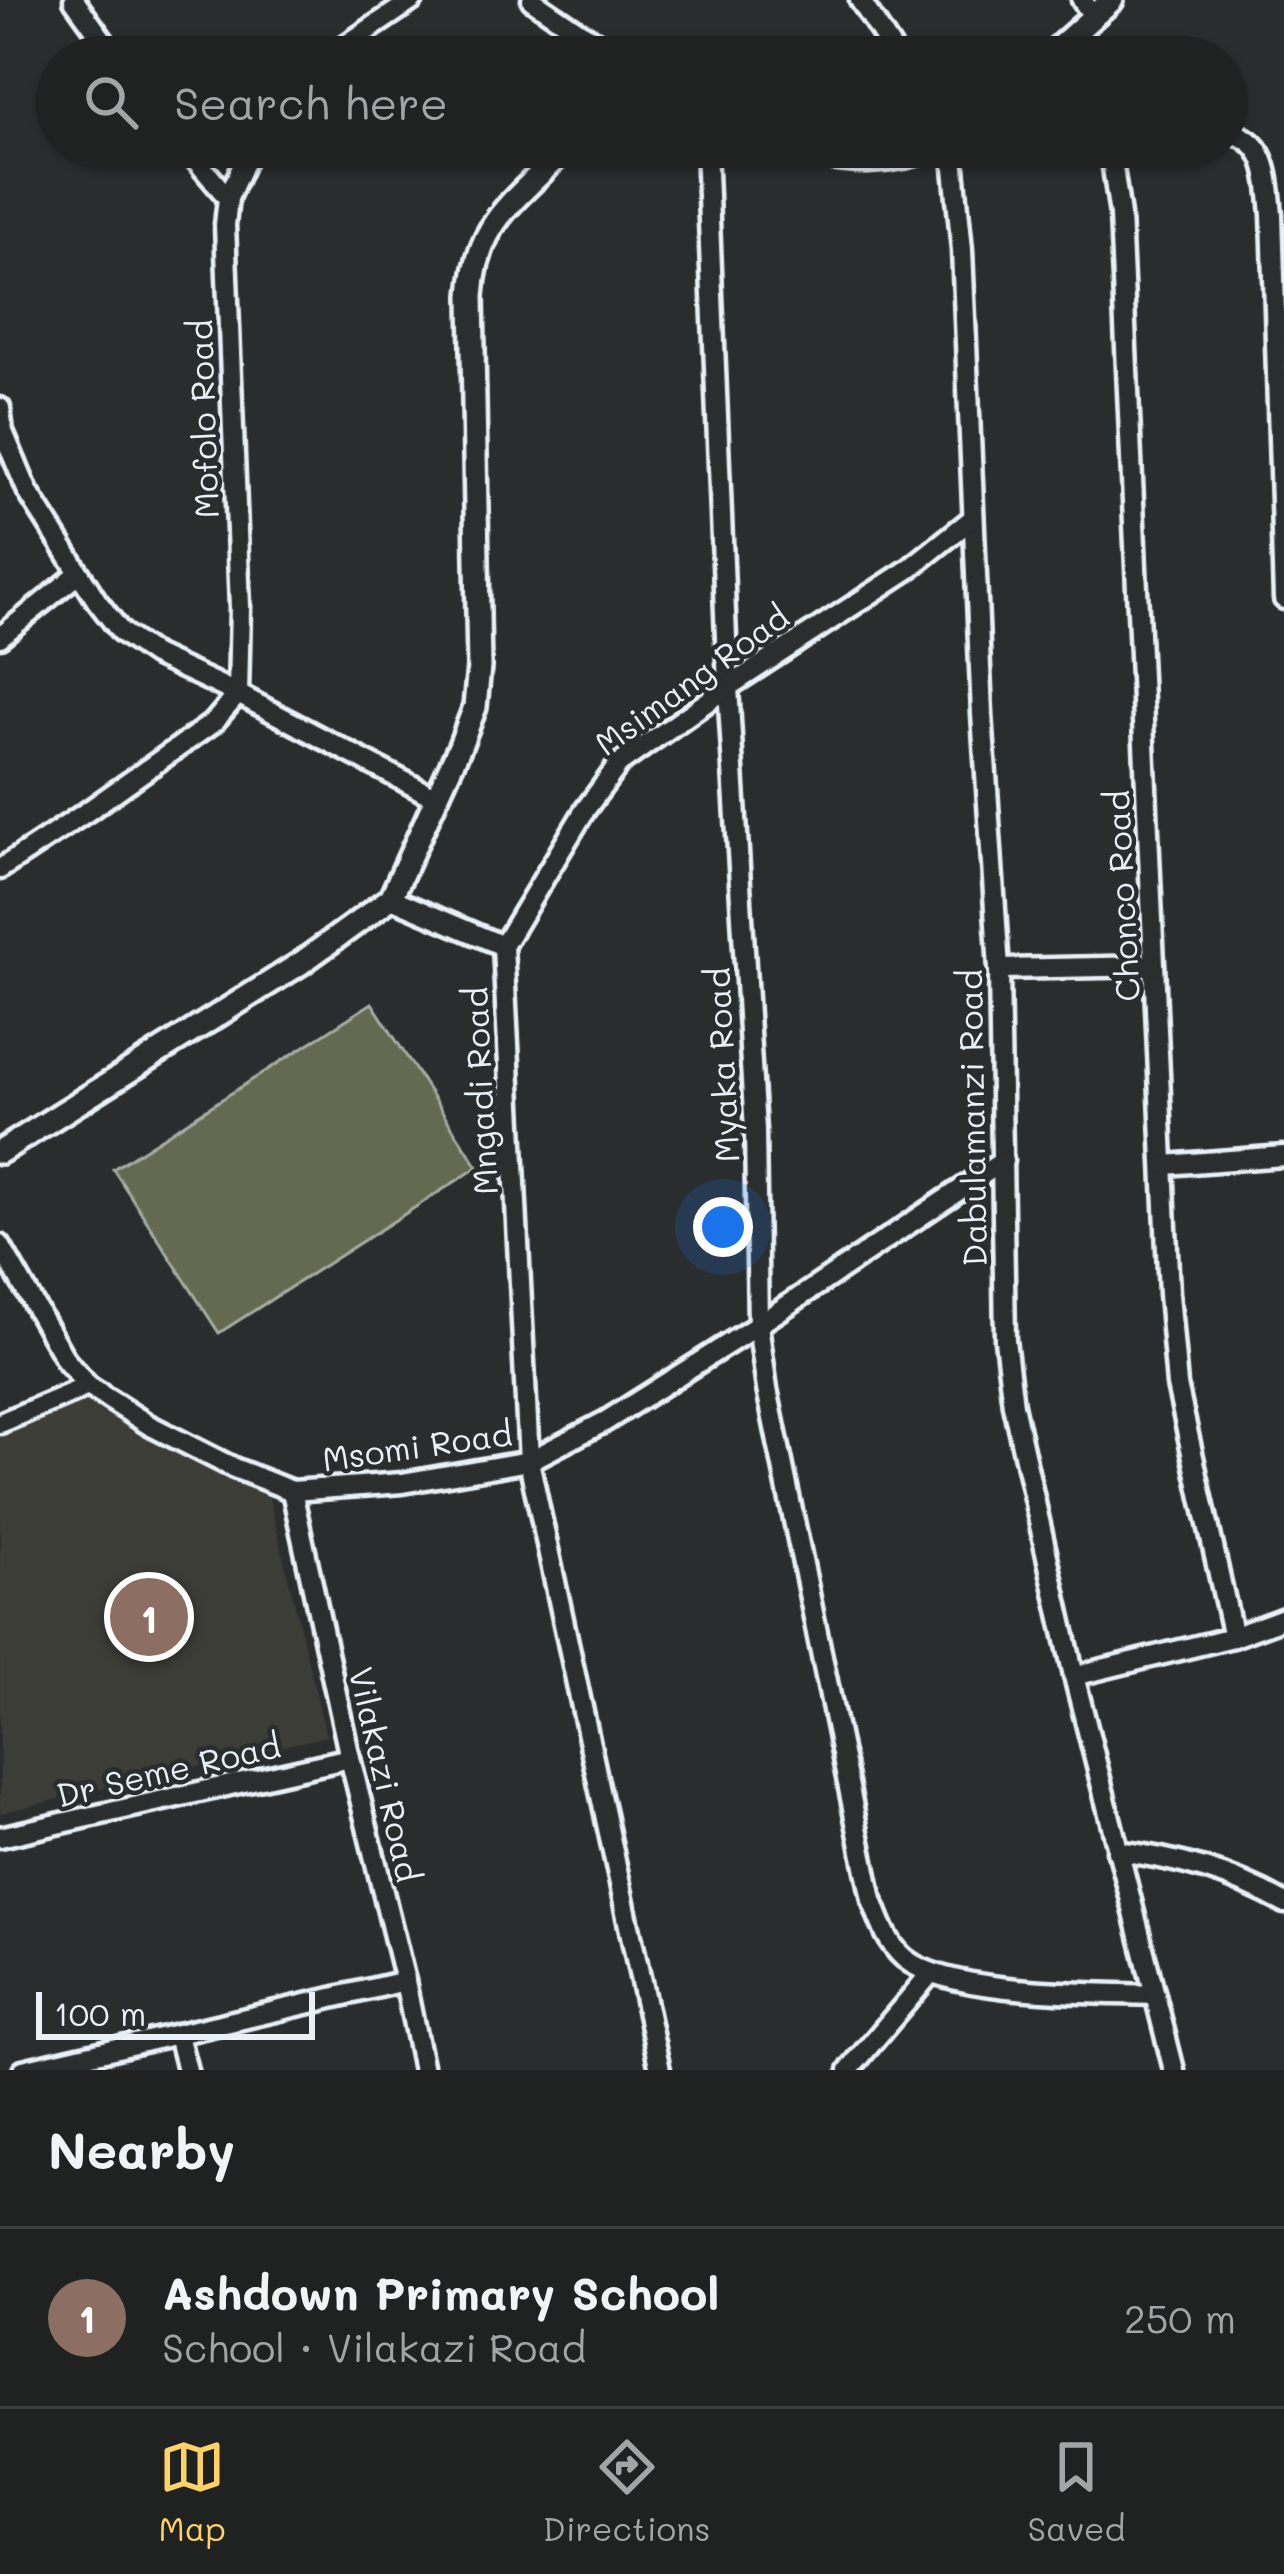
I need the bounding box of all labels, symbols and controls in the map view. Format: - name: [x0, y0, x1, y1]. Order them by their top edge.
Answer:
- search box: [36, 36, 1248, 168]
- icon: search: [78, 69, 144, 135]
- text: Search here: [174, 73, 448, 131]
- street label: Mofolo Road: [177, 319, 227, 519]
- street label: Msimang Road: [586, 594, 796, 764]
- street label: Chonco Road: [1094, 789, 1148, 1003]
- street label: Myaka Road: [694, 966, 749, 1163]
- street label: Dabulamanzi Road: [947, 969, 995, 1267]
- street label: Mngadi Road: [452, 986, 506, 1196]
- your location: [693, 1197, 753, 1257]
- street label: Msomi Road: [319, 1410, 515, 1480]
- pin: 1: [110, 1572, 188, 1662]
- street label: Vilakazi Road: [340, 1662, 432, 1886]
- street label: Dr Seme Road: [52, 1722, 284, 1816]
- scale bar: [36, 1986, 315, 2039]
- text: 100 m: [54, 1991, 146, 2034]
- text: Nearby: [48, 2115, 235, 2182]
- text: Ashdown Primary School: [162, 2263, 719, 2321]
- text: 1: [78, 2292, 96, 2343]
- text: 250 m: [1124, 2292, 1236, 2343]
- text: School · Vilakazi Road: [162, 2321, 586, 2372]
- tab: Map: [159, 2434, 226, 2549]
- tab: Directions: [543, 2434, 710, 2549]
- tab: Saved: [1028, 2434, 1125, 2549]

